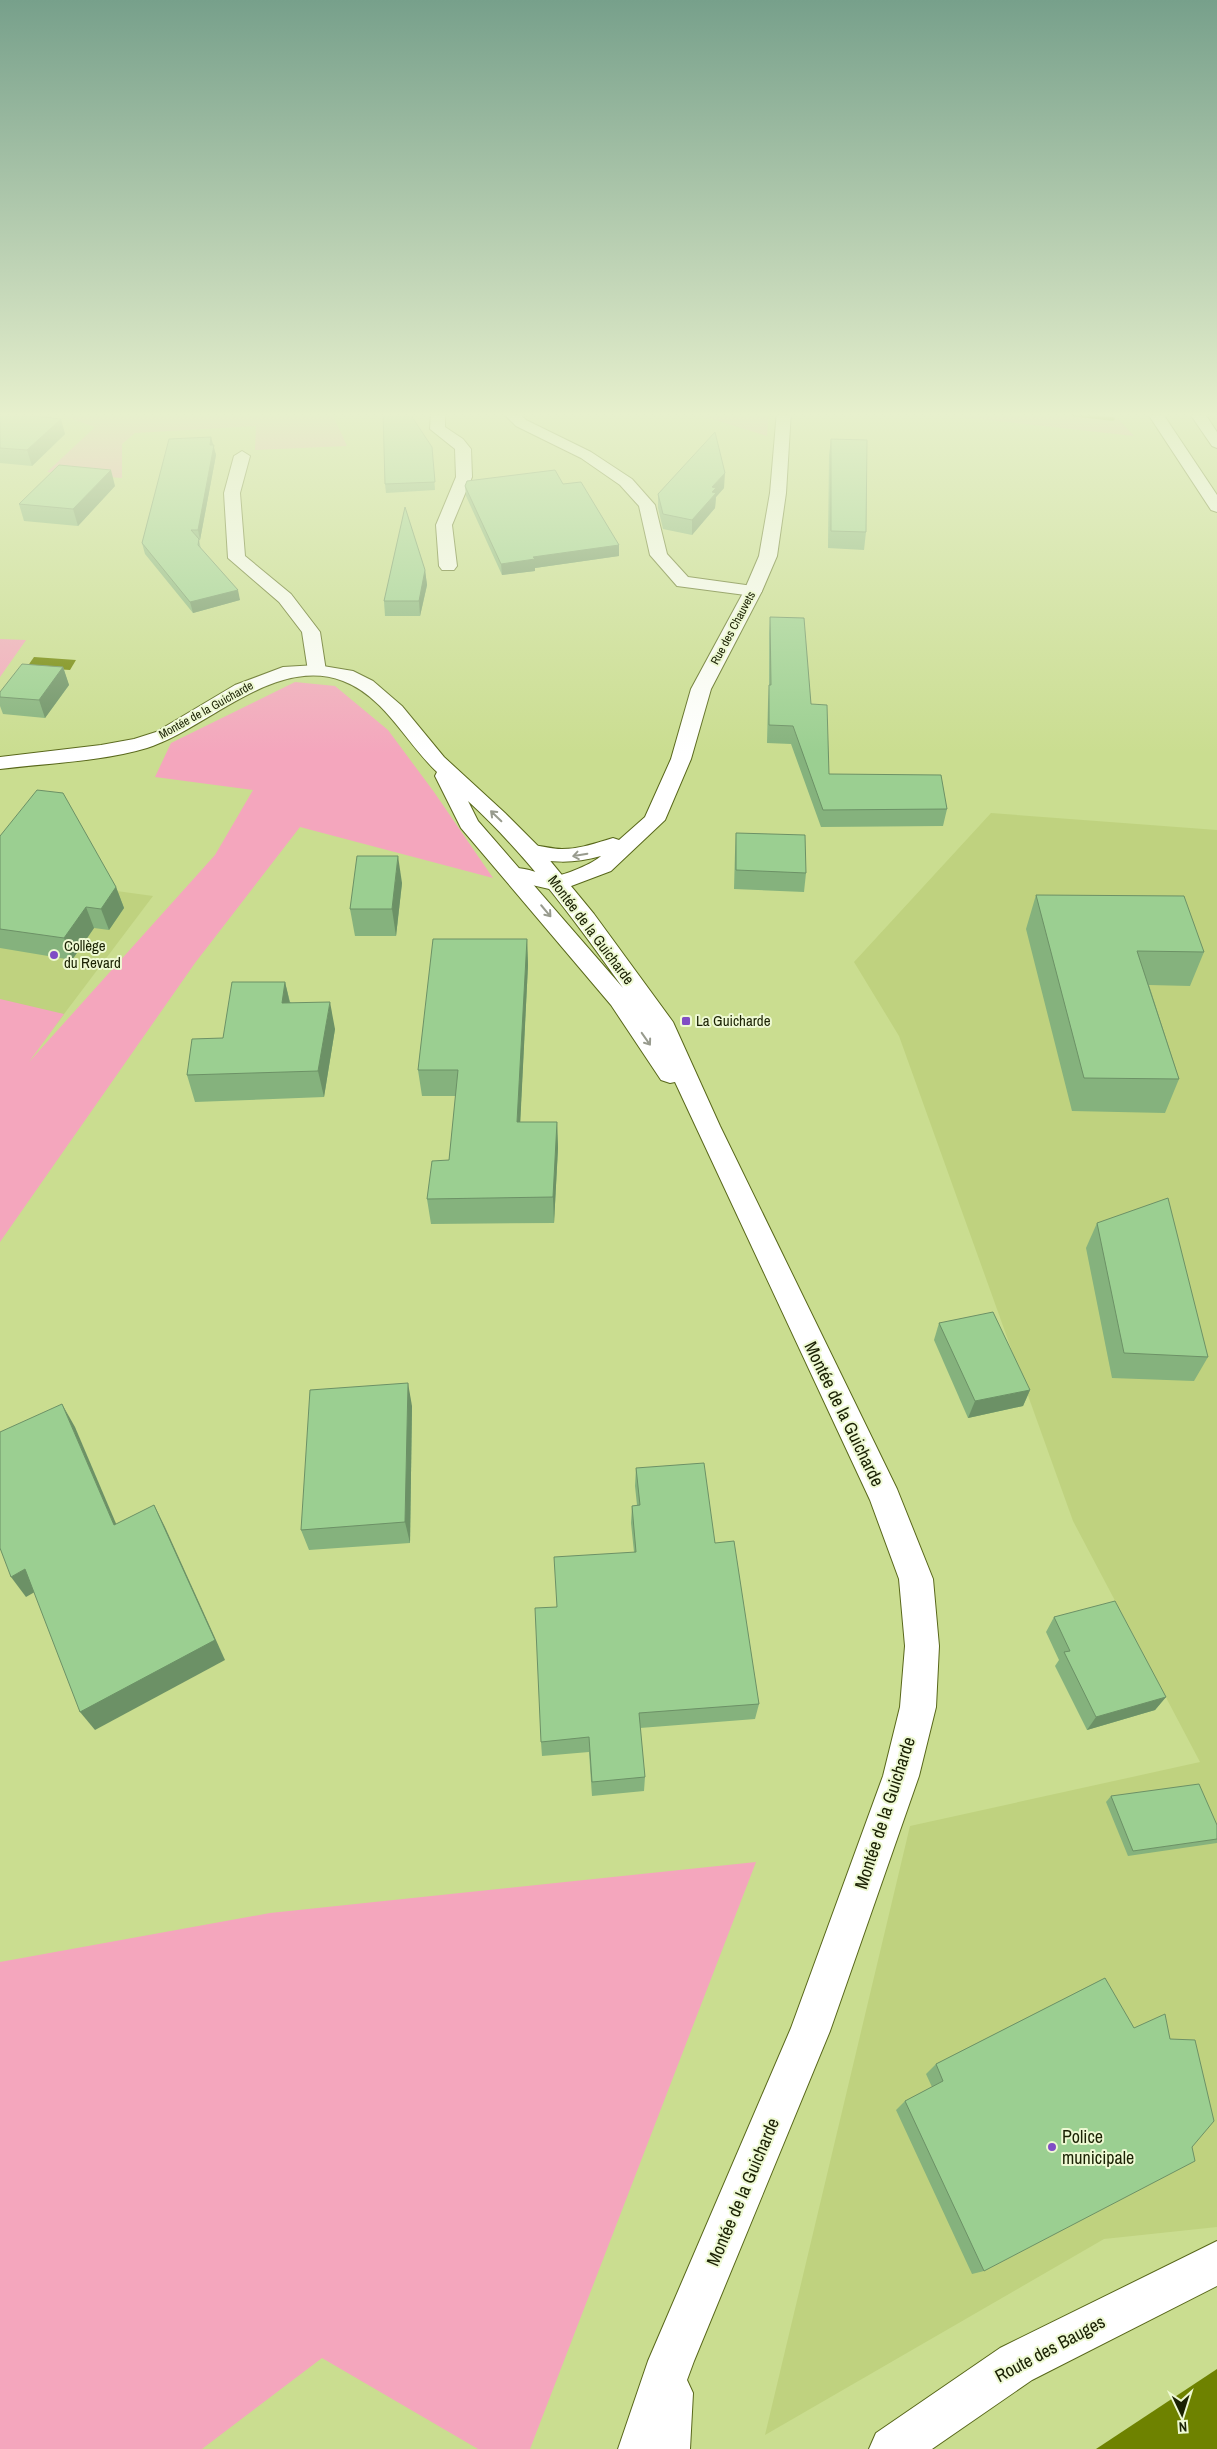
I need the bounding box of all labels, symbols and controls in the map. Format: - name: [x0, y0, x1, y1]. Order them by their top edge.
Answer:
- street label: Rue des Chauvets: [707, 588, 759, 667]
- street label: Montée de la Guicharde: [156, 677, 256, 743]
- one-way arrow: [490, 810, 502, 822]
- one-way arrow: [573, 850, 589, 860]
- street label: Montée de la Guicharde: [543, 871, 640, 989]
- one-way arrow: [540, 905, 551, 918]
- place label: Collège du Revard: [64, 935, 121, 973]
- marker: Collège du Revard: [48, 949, 60, 961]
- place label: La Guicharde: [696, 1010, 771, 1031]
- marker: La Guicharde: [680, 1015, 692, 1027]
- one-way arrow: [641, 1031, 651, 1045]
- street label: Montée de la Guicharde: [799, 1337, 890, 1490]
- street label: Montée de la Guicharde: [848, 1734, 921, 1892]
- street label: Montée de la Guicharde: [700, 2114, 785, 2270]
- place label: Police municipale: [1062, 2124, 1134, 2170]
- marker: Police municipale: [1046, 2141, 1058, 2153]
- street label: Route des Bauges: [990, 2309, 1109, 2388]
- north arrow: [1157, 2389, 1207, 2439]
- text: N: [1178, 2418, 1188, 2436]

